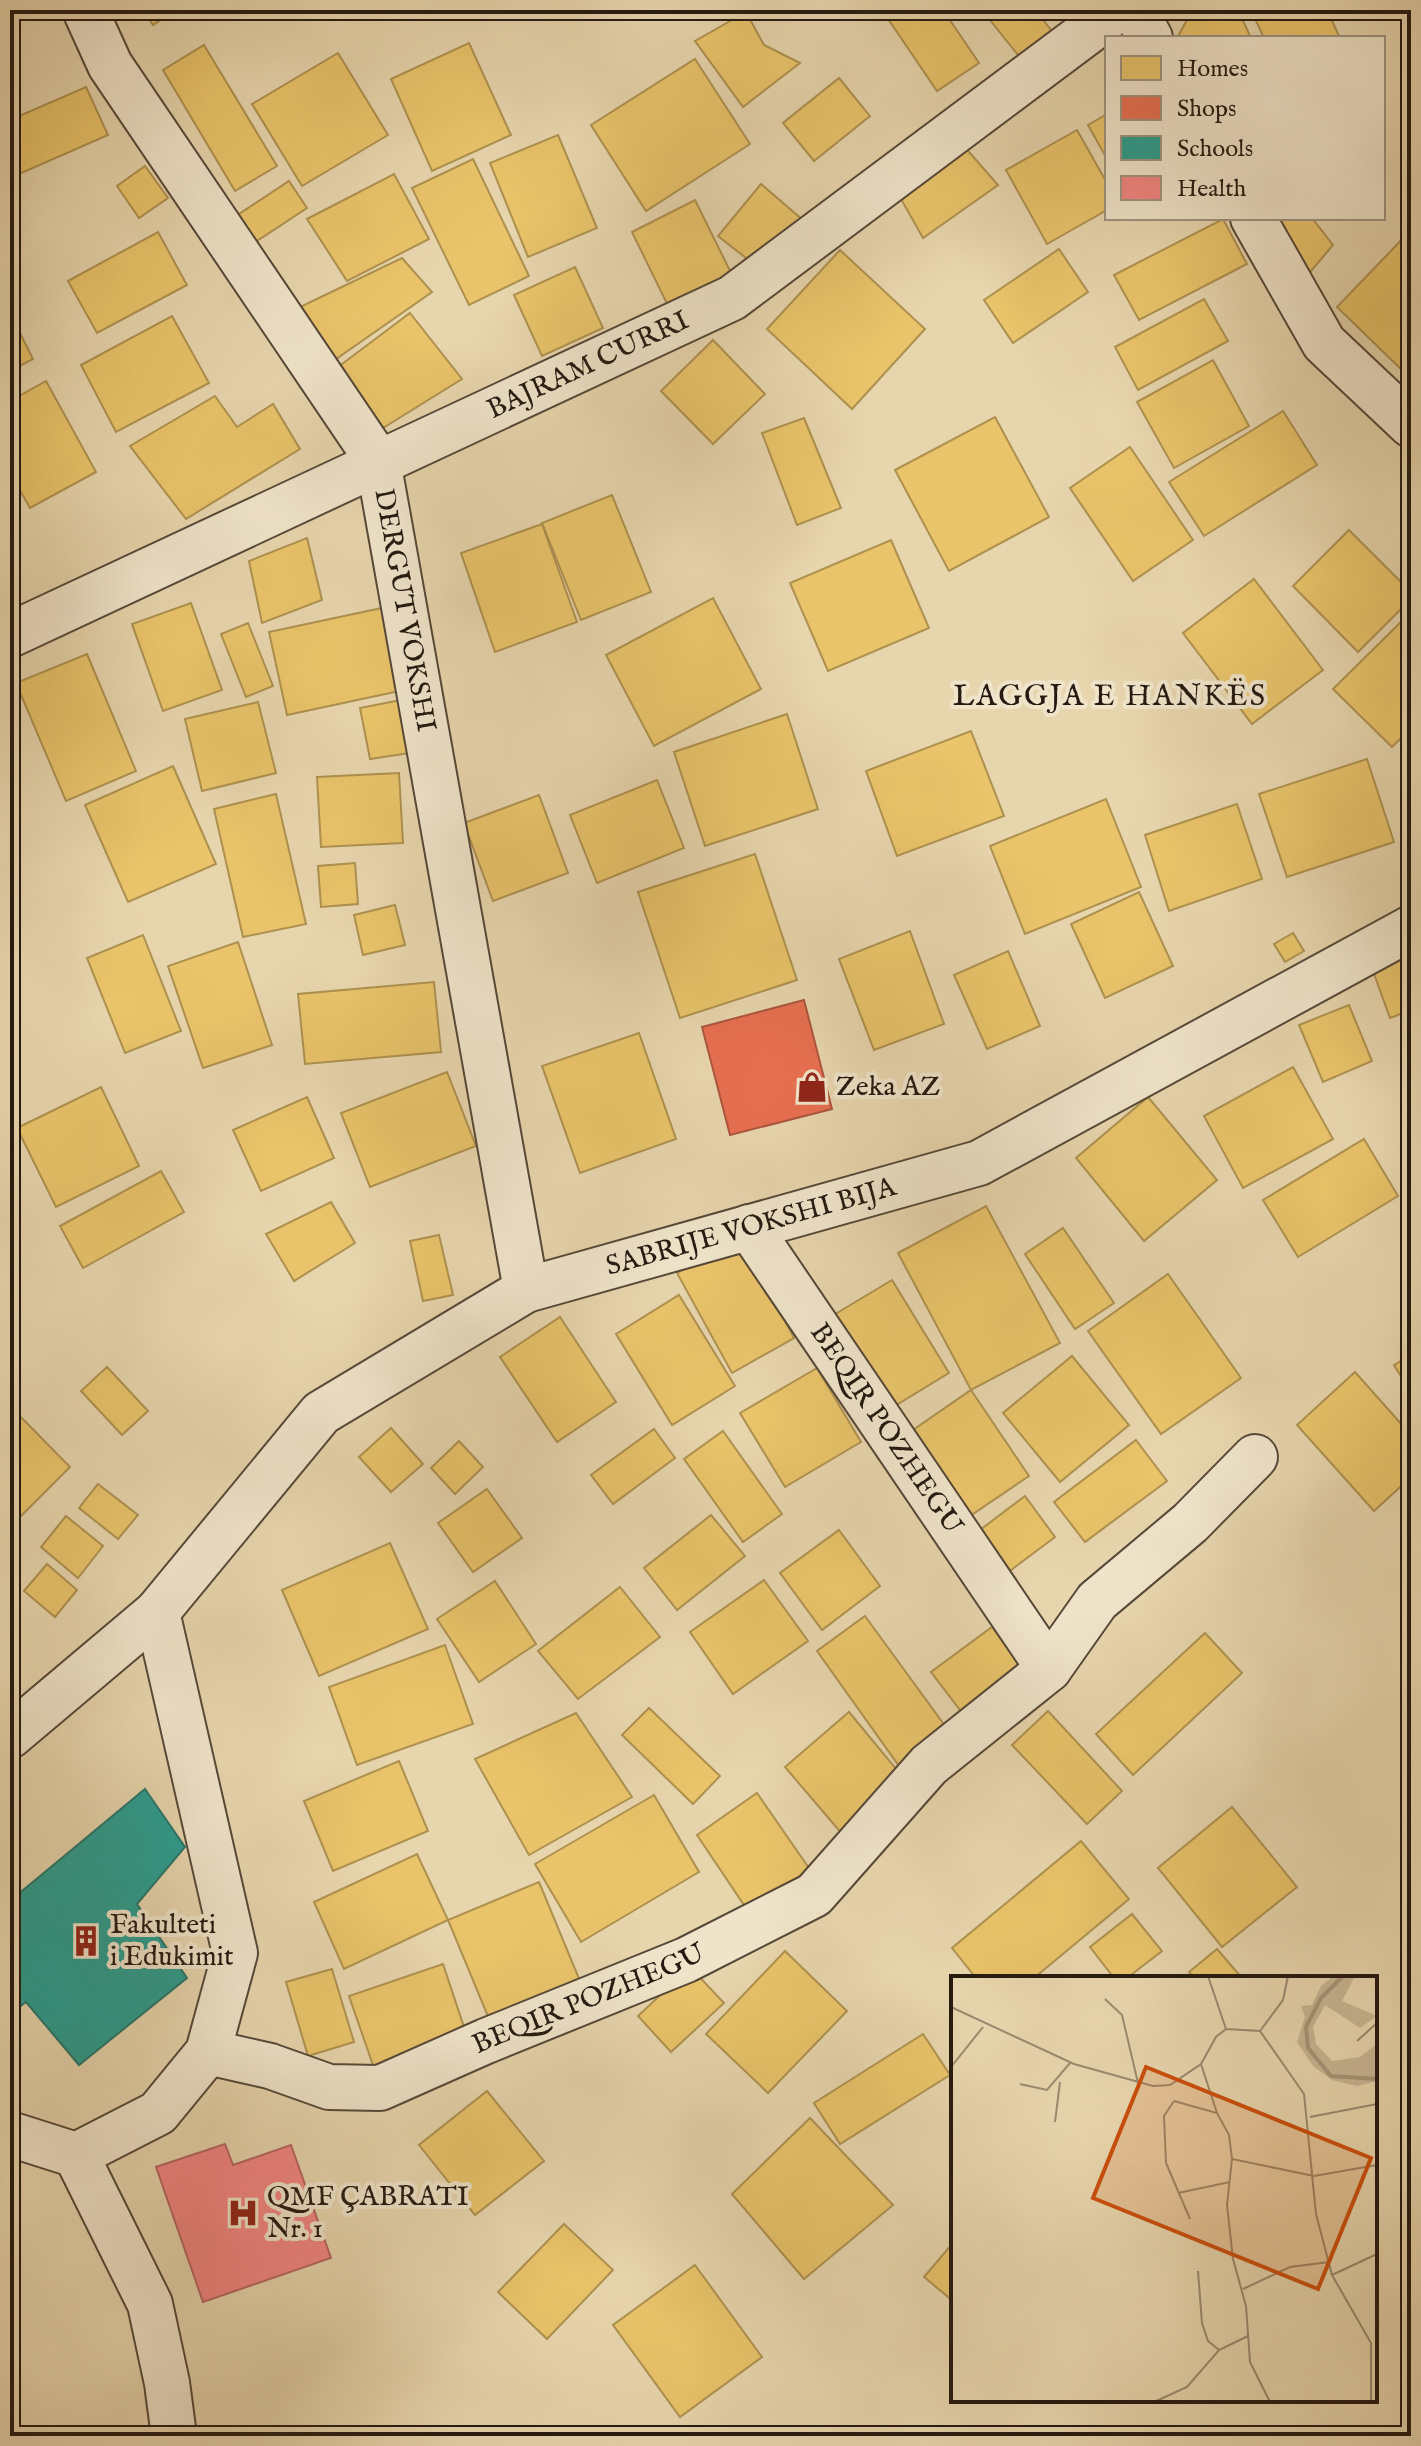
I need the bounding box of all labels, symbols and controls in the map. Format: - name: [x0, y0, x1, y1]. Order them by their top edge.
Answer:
- legend: [1105, 36, 1385, 220]
- text: Homes: [1177, 54, 1248, 85]
- text: Shops: [1177, 94, 1236, 125]
- text: Schools: [1177, 134, 1253, 165]
- text: Health: [1177, 174, 1246, 205]
- street label: BAJRAM CURRI: [481, 303, 695, 427]
- street label: DERGUT VOKSHI: [366, 486, 444, 734]
- district label: LAGGJA E HANKËS: [953, 678, 1267, 716]
- shop icon: Zeka AZ: [795, 1070, 829, 1104]
- place label: Zeka AZ: [836, 1070, 940, 1105]
- street label: SABRIJE VOKSHI BIJA: [602, 1169, 901, 1284]
- street label: BEQIR POZHEGU: [802, 1316, 970, 1542]
- place label: Fakulteti i Edukimit: [110, 1908, 234, 1975]
- building icon: Fakulteti i Edukimit: [69, 1924, 103, 1958]
- street label: BEQIR POZHEGU: [467, 1936, 711, 2062]
- inset map: [951, 1976, 1377, 2402]
- place label: QMF ÇABRATI Nr. 1: [267, 2180, 469, 2247]
- hospital icon: QMF ÇABRATI Nr. 1: [226, 2196, 260, 2230]

